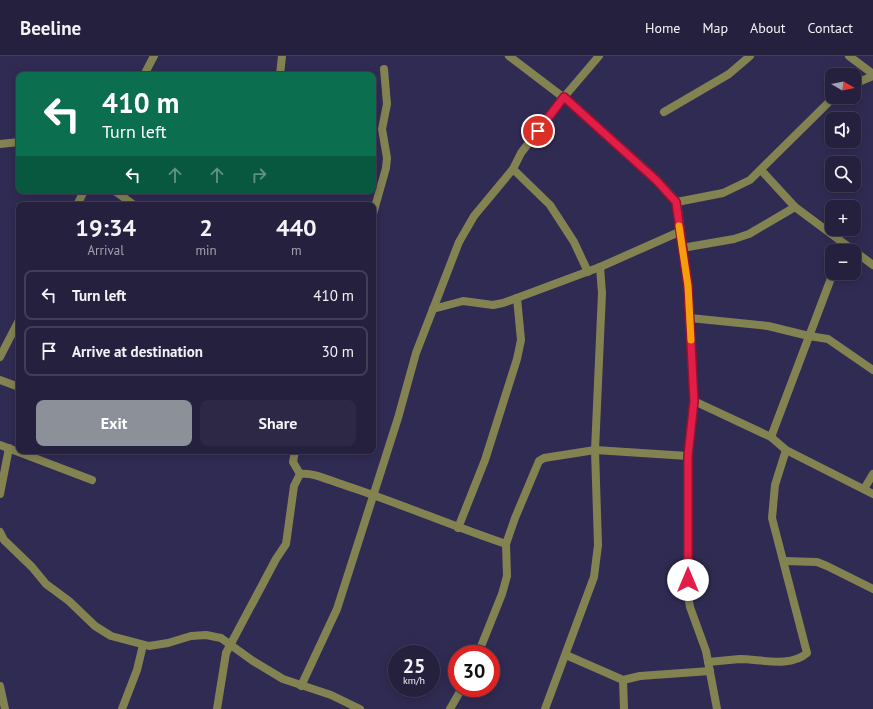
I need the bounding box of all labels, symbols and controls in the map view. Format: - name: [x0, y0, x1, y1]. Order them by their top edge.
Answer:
- text: Beeline: [20, 16, 81, 40]
- text: Home: [645, 19, 680, 37]
- text: Map: [702, 19, 728, 37]
- text: About: [750, 19, 786, 37]
- text: Contact: [808, 19, 853, 37]
- north arrow: [825, 68, 861, 104]
- map controls: [825, 68, 861, 280]
- text: 410 m: [102, 84, 179, 121]
- icon: left: [36, 88, 88, 140]
- button: sound: [825, 112, 861, 148]
- pin: [521, 114, 555, 148]
- text: Turn left: [102, 120, 167, 143]
- icon: arrive: [527, 120, 549, 142]
- button: search: [825, 156, 861, 192]
- icon: left: [122, 164, 144, 186]
- icon: ahead: [164, 164, 186, 186]
- icon: ahead: [206, 164, 228, 186]
- icon: right: [248, 164, 270, 186]
- button: +: [825, 200, 861, 236]
- text: 19:34: [75, 212, 136, 243]
- text: 2: [199, 212, 213, 243]
- text: 440: [276, 212, 317, 243]
- text: Arrival: [88, 242, 124, 259]
- text: min: [195, 242, 217, 259]
- text: m: [291, 242, 302, 259]
- button: −: [825, 244, 861, 280]
- icon: left: [38, 284, 60, 306]
- text: Turn left: [72, 286, 126, 305]
- text: 410 m: [313, 286, 354, 305]
- icon: arrive: [38, 340, 60, 362]
- text: Arrive at destination: [72, 342, 203, 361]
- text: 30 m: [321, 342, 354, 361]
- button: Exit: [36, 400, 192, 446]
- button: Share: [200, 400, 356, 446]
- position arrow: [667, 559, 709, 601]
- speed limit sign: 30: [448, 645, 500, 697]
- text: 25: [403, 653, 425, 679]
- text: km/h: [403, 674, 425, 687]

